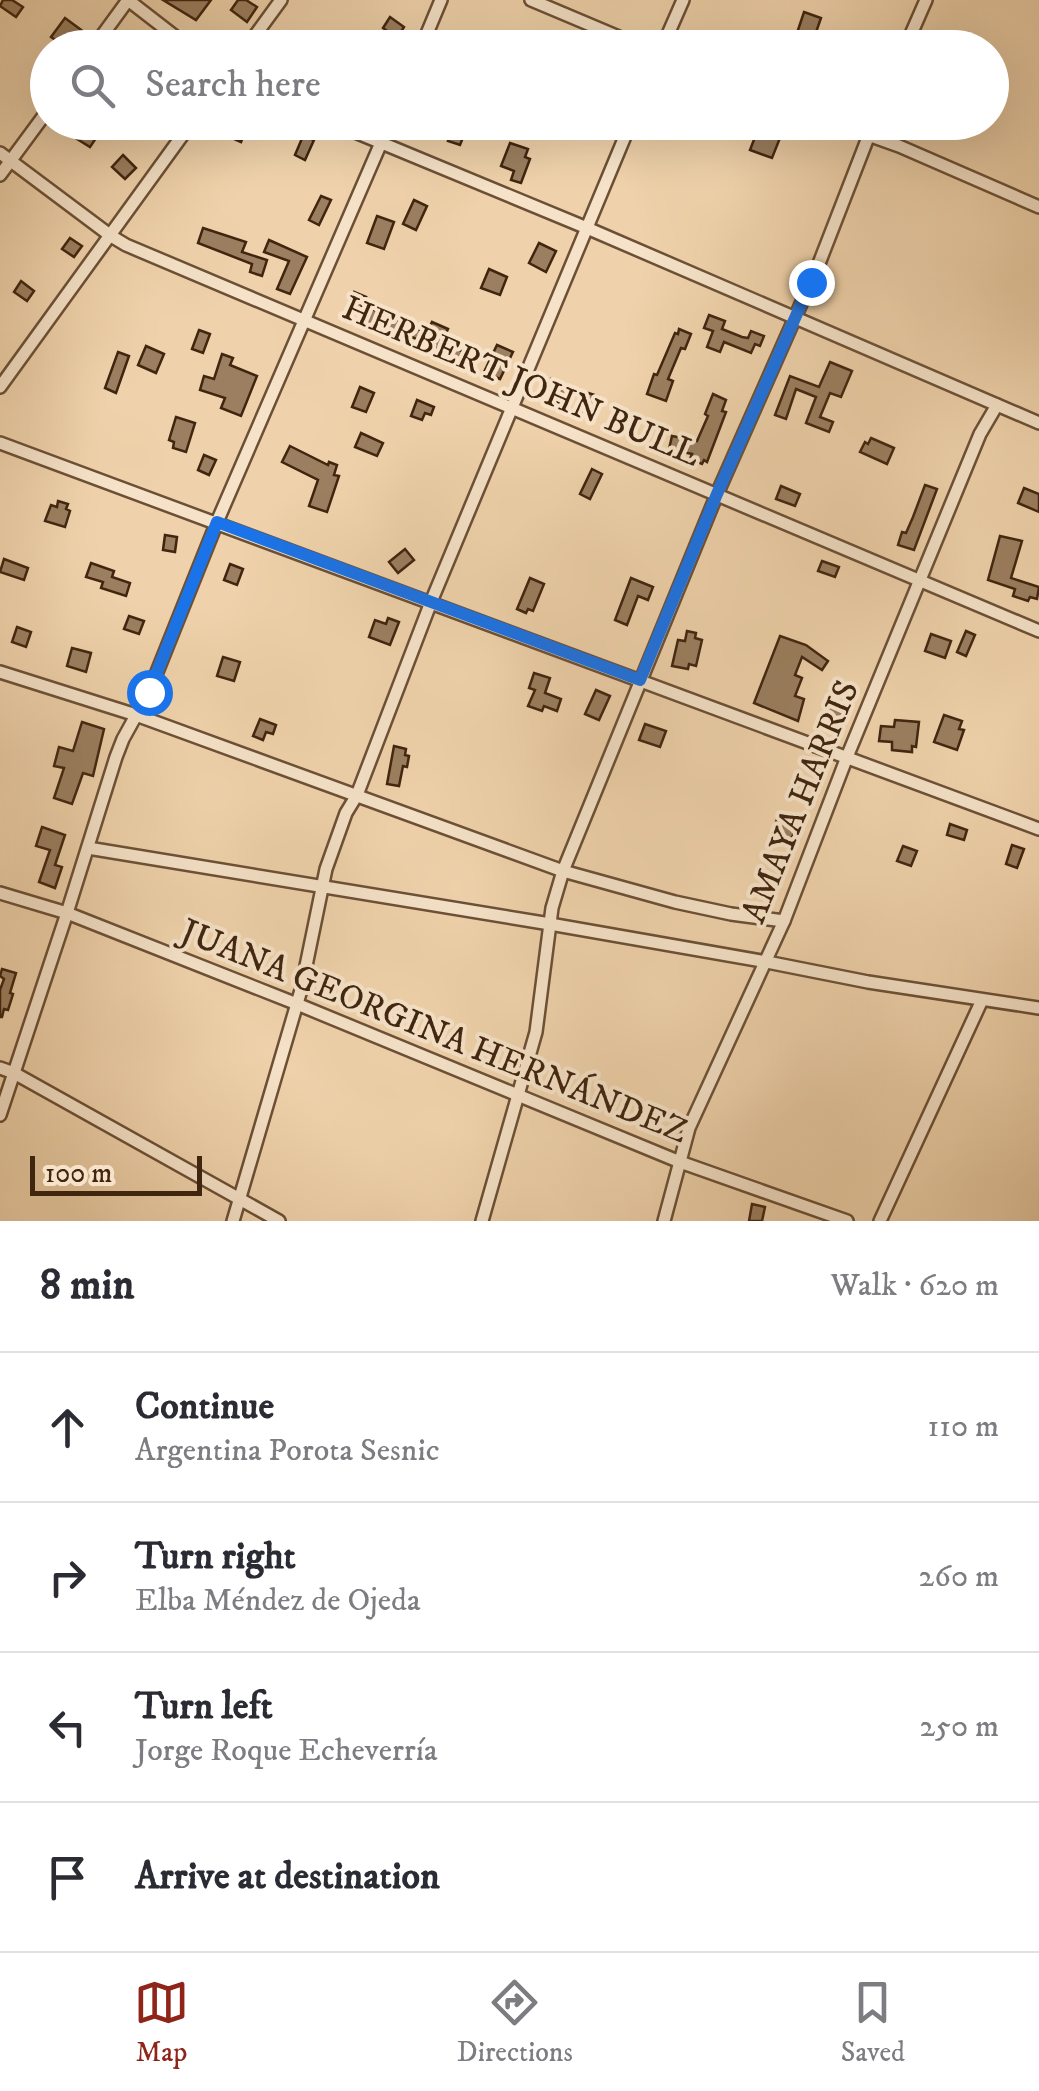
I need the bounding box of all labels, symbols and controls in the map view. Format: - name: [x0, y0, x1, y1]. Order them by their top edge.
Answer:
- search box: [30, 30, 1009, 140]
- icon: search: [65, 58, 120, 113]
- text: Search here: [145, 61, 321, 109]
- route end: [789, 260, 835, 306]
- street label: HERBERT JOHN BULL: [335, 287, 707, 477]
- route start: [127, 670, 173, 716]
- street label: AMAYA HARRIS: [732, 674, 870, 930]
- street label: JUANA GEORGINA HERNÁNDEZ: [171, 908, 694, 1154]
- scale bar: [30, 1151, 202, 1196]
- text: 100 m: [45, 1156, 112, 1191]
- text: 8 min: [40, 1260, 134, 1312]
- text: Walk · 620 m: [831, 1266, 999, 1306]
- text: Continue: [135, 1383, 274, 1431]
- icon: ahead: [40, 1400, 95, 1455]
- text: 110 m: [927, 1407, 999, 1447]
- text: Argentina Porota Sesnic: [135, 1431, 439, 1471]
- text: Turn right: [135, 1533, 296, 1581]
- icon: right: [40, 1550, 95, 1605]
- text: 260 m: [919, 1557, 999, 1597]
- text: Elba Méndez de Ojeda: [135, 1581, 421, 1621]
- text: Turn left: [135, 1683, 273, 1731]
- icon: left: [40, 1700, 95, 1755]
- text: 250 m: [919, 1707, 999, 1747]
- text: Jorge Roque Echeverría: [135, 1731, 438, 1771]
- icon: arrive: [40, 1850, 95, 1905]
- text: Arrive at destination: [135, 1853, 440, 1901]
- tab: Map: [134, 1975, 189, 2070]
- tab: Directions: [457, 1975, 573, 2070]
- tab: Saved: [841, 1975, 905, 2070]

